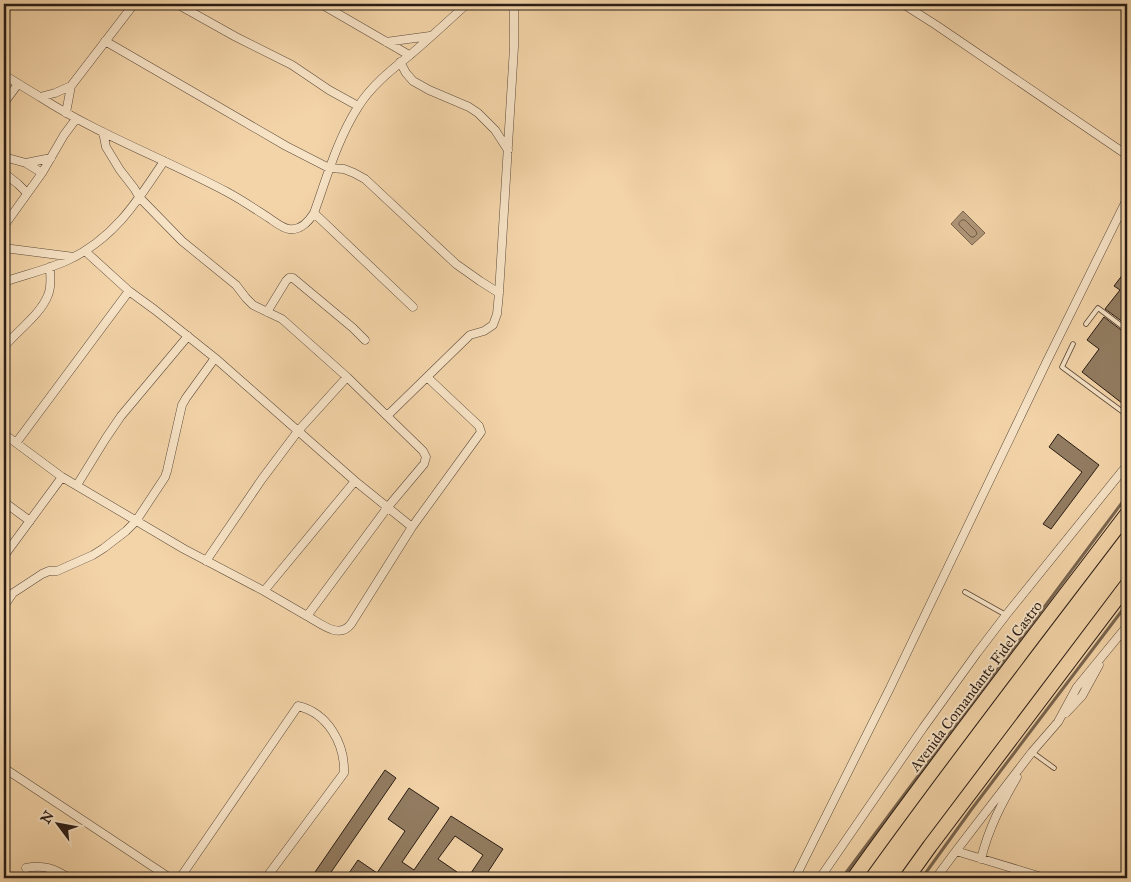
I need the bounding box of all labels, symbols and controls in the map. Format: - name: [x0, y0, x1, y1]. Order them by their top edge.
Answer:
- street label: Avenida Comandante Fidel Castro: [905, 597, 1046, 776]
- north arrow: [32, 800, 82, 850]
- text: N: [37, 808, 58, 827]

